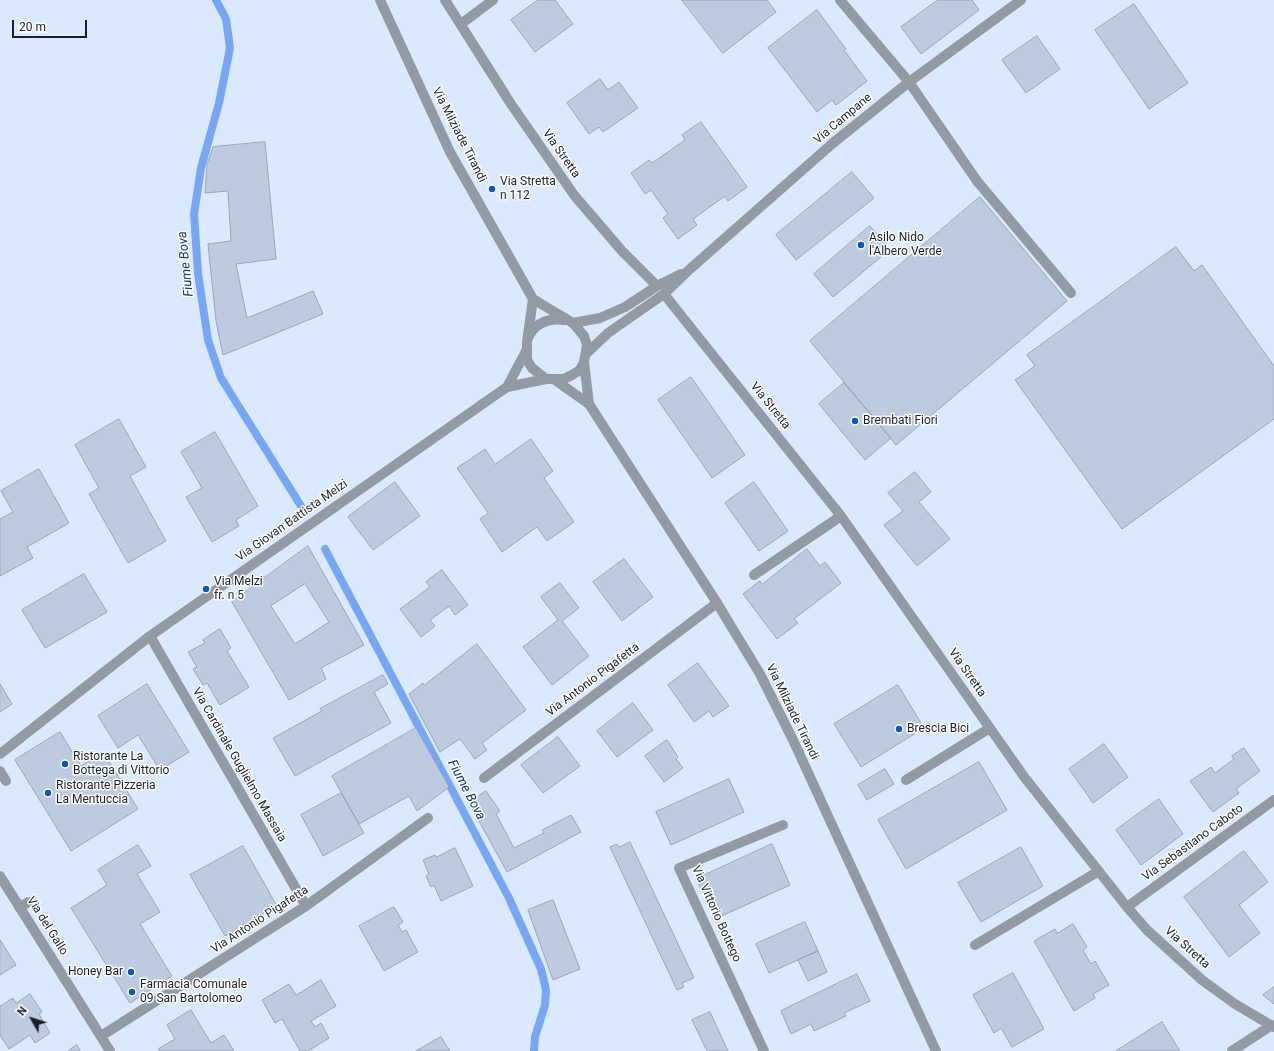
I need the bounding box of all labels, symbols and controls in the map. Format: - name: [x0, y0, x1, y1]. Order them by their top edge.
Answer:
- scale bar: [14, 12, 89, 38]
- text: 20 m: [19, 20, 46, 34]
- street label: Via Milziade Tirandi: [429, 85, 489, 185]
- street label: Via Campane: [811, 91, 875, 147]
- street label: Via Stretta: [539, 127, 583, 181]
- place label: Via Stretta n 112: [500, 175, 556, 203]
- marker: Via Stretta n 112: [487, 184, 497, 194]
- water label: Fiume Bova: [175, 230, 197, 298]
- place label: Asilo Nido l'Albero Verde: [869, 231, 942, 259]
- marker: Asilo Nido l'Albero Verde: [856, 240, 866, 250]
- street label: Via Stretta: [747, 380, 793, 432]
- place label: Brembati Fiori: [863, 414, 938, 428]
- marker: Brembati Fiori: [850, 416, 860, 426]
- street label: Via Giovan Battista Melzi: [233, 477, 351, 565]
- place label: Via Melzi fr. n 5: [214, 575, 263, 603]
- marker: Via Melzi fr. n 5: [201, 584, 211, 594]
- street label: Via Antonio Pigafetta: [544, 640, 642, 720]
- street label: Via Stretta: [945, 646, 989, 700]
- street label: Via Milziade Tirandi: [763, 662, 821, 762]
- street label: Via Cardinale Guglielmo Massaia: [189, 685, 289, 845]
- place label: Brescia Bici: [907, 722, 969, 736]
- marker: Brescia Bici: [894, 724, 904, 734]
- place label: Ristorante La Bottega di Vittorio: [73, 750, 169, 778]
- water label: Fiume Bova: [444, 757, 488, 823]
- marker: Ristorante La Bottega di Vittorio: [60, 759, 70, 769]
- place label: Ristorante Pizzeria La Mentuccia: [56, 779, 156, 807]
- marker: Ristorante Pizzeria La Mentuccia: [43, 788, 53, 798]
- street label: Via Sebastiano Caboto: [1140, 801, 1246, 885]
- street label: Via Vittorio Bottego: [688, 864, 744, 964]
- street label: Via Antonio Pigafetta: [209, 883, 311, 957]
- street label: Via del Gallo: [23, 894, 71, 958]
- street label: Via Stretta: [1161, 924, 1213, 972]
- place label: Honey Bar: [68, 965, 123, 979]
- marker: Honey Bar: [126, 967, 136, 977]
- place label: Farmacia Comunale 09 San Bartolomeo: [140, 978, 247, 1006]
- marker: Farmacia Comunale 09 San Bartolomeo: [127, 987, 137, 997]
- north arrow: [12, 999, 52, 1039]
- text: N: [15, 1004, 30, 1018]

